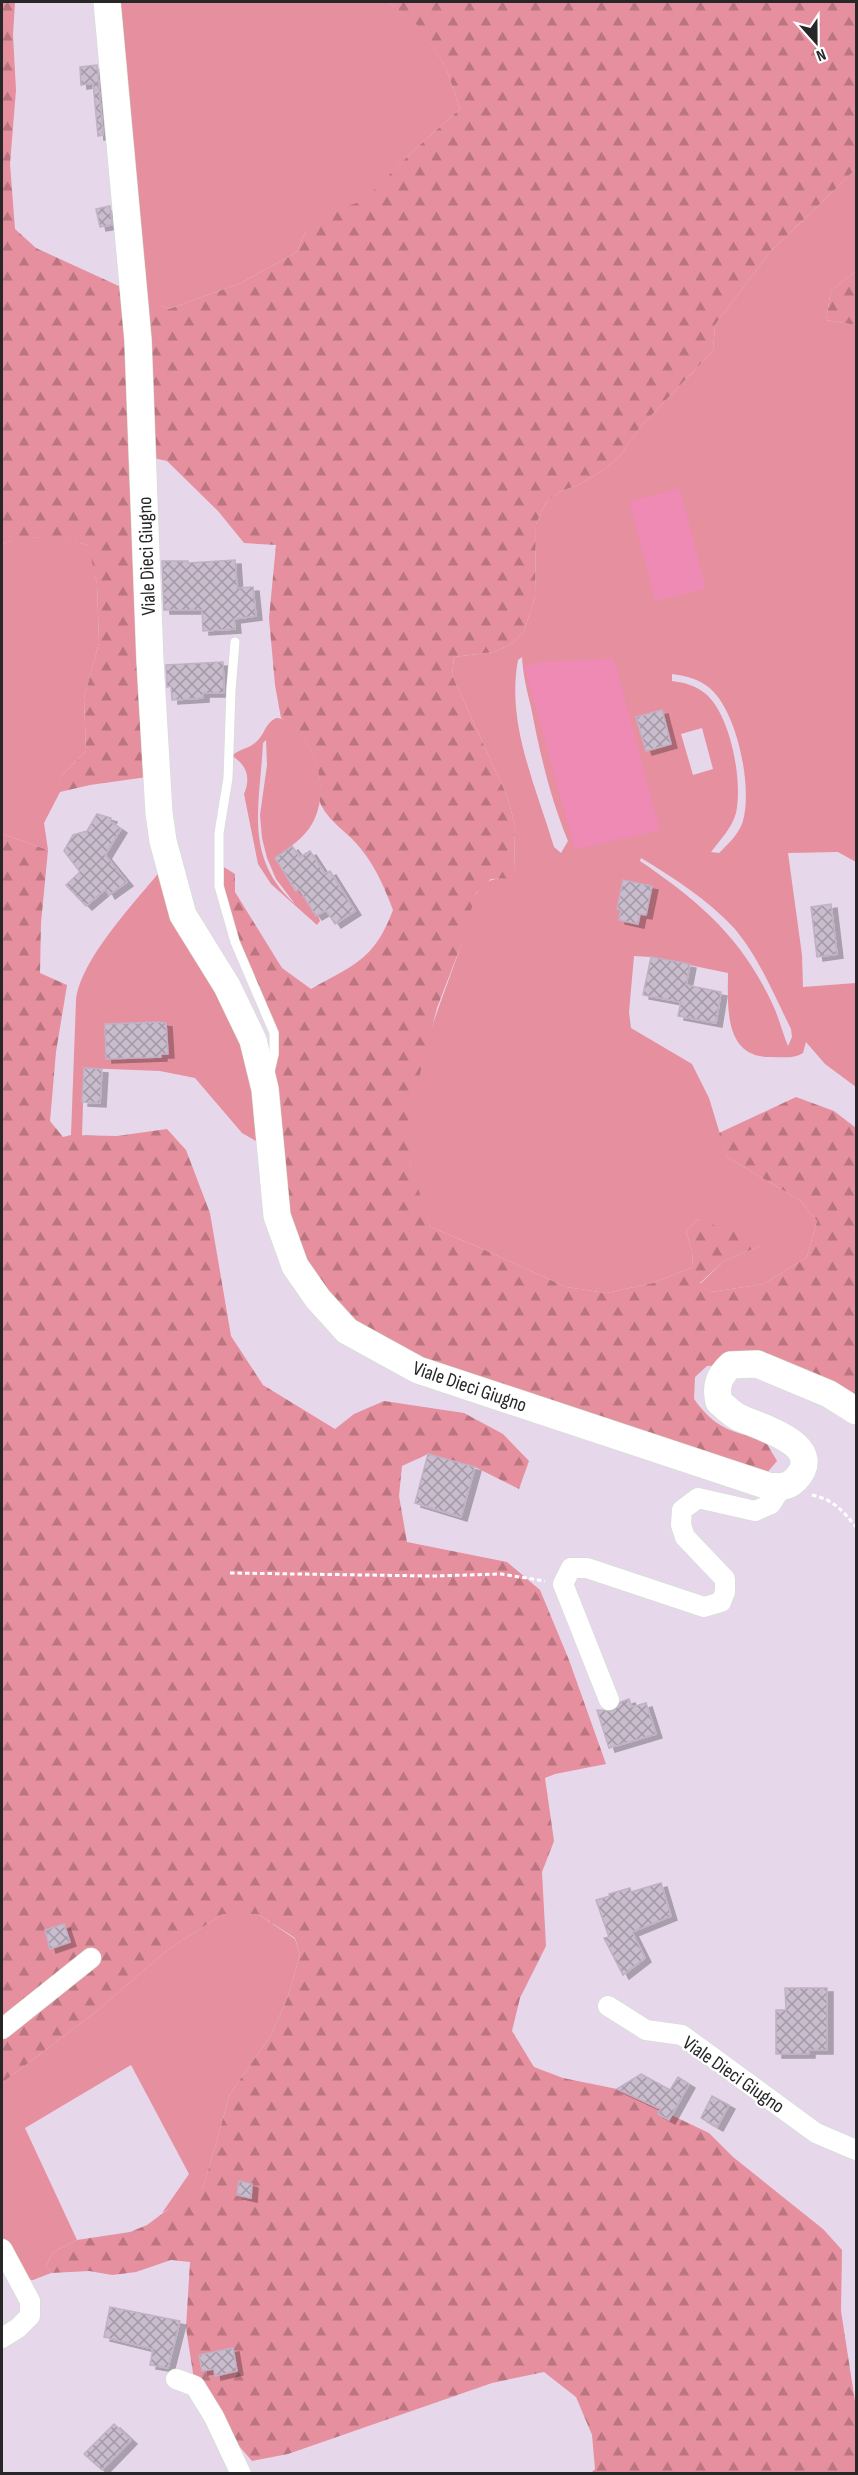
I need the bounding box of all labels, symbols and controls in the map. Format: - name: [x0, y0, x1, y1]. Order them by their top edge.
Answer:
- north arrow: [786, 12, 846, 72]
- text: N: [813, 44, 828, 65]
- street label: Viale Dieci Giugno: [133, 496, 161, 616]
- street label: Viale Dieci Giugno: [410, 1356, 530, 1418]
- street label: Viale Dieci Giugno: [678, 2031, 789, 2119]

